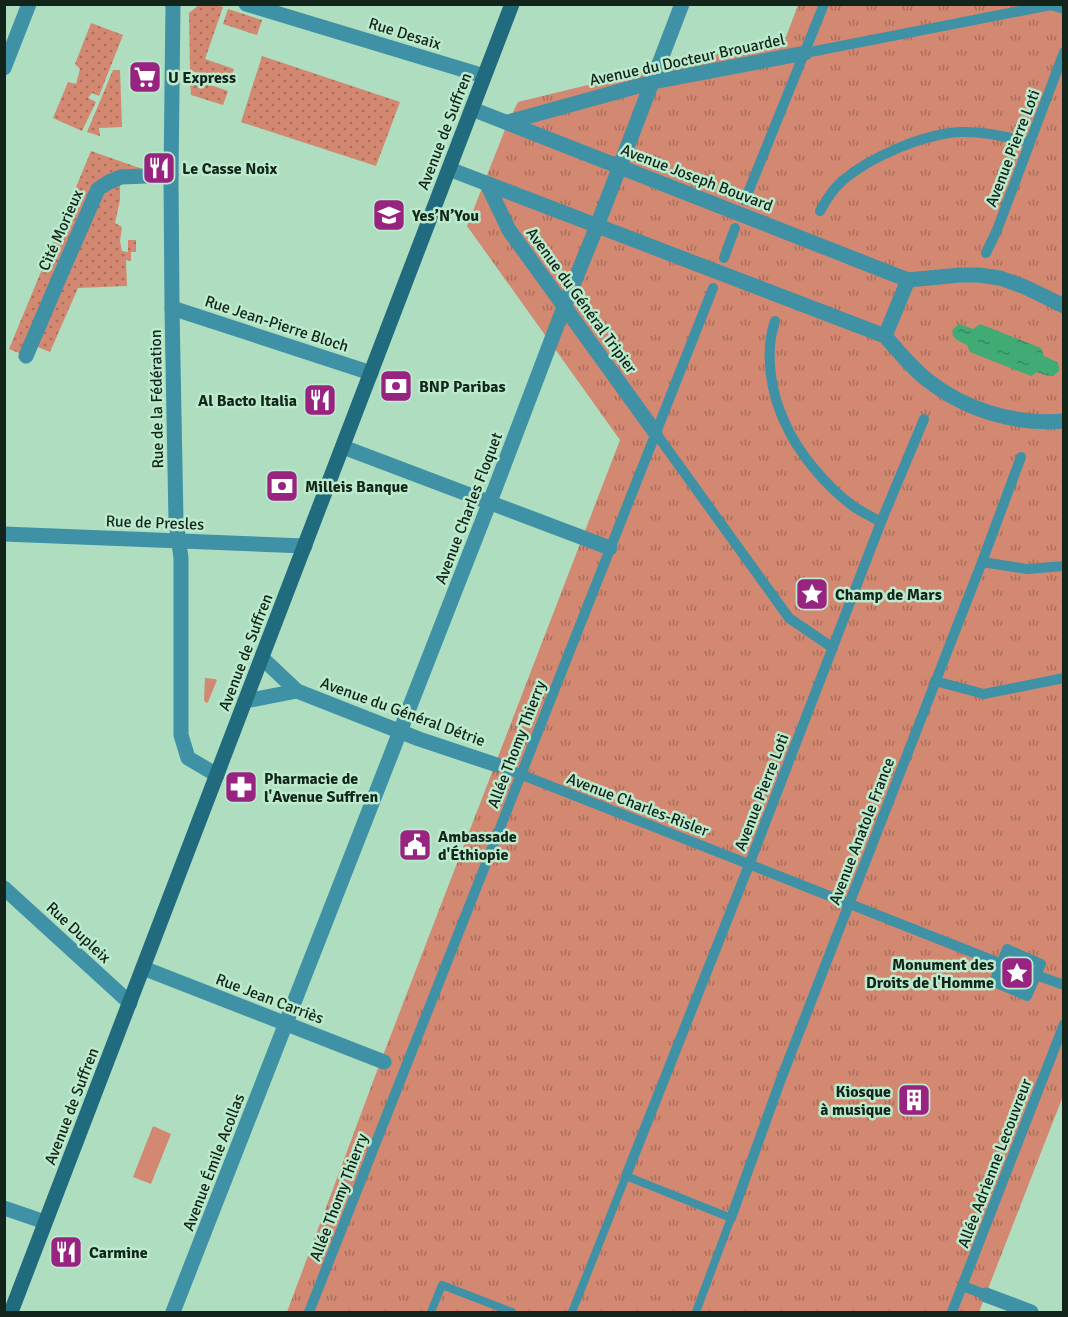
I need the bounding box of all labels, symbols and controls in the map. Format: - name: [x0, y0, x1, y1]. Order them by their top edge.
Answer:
- street label: Rue Desaix: [366, 13, 444, 55]
- street label: Avenue du Docteur Brouardel: [588, 29, 787, 90]
- supermarket icon: U Express: [127, 59, 163, 95]
- place label: U Express: [168, 68, 236, 88]
- street label: Avenue de Suffren: [413, 70, 477, 193]
- street label: Avenue Pierre Loti: [981, 87, 1045, 210]
- street label: Avenue Joseph Bouvard: [618, 140, 775, 216]
- restaurant icon: Le Casse Noix: [141, 150, 177, 186]
- place label: Le Casse Noix: [182, 159, 277, 179]
- street label: Cité Morieux: [34, 186, 88, 274]
- school or university icon: Yes’N’You: [371, 197, 407, 233]
- place label: Yes’N’You: [411, 206, 479, 226]
- street label: Avenue du Général Tripier: [521, 224, 641, 378]
- street label: Rue Jean-Pierre Bloch: [202, 291, 351, 357]
- street label: Rue de la Fédération: [146, 329, 168, 469]
- bank icon: BNP Paribas: [378, 368, 414, 404]
- place label: BNP Paribas: [419, 377, 506, 397]
- restaurant icon: Al Bacto Italia: [302, 382, 338, 418]
- place label: Al Bacto Italia: [198, 391, 297, 411]
- street label: Avenue Charles Floquet: [431, 429, 507, 587]
- bank icon: Milleis Banque: [264, 468, 300, 504]
- place label: Milleis Banque: [305, 477, 408, 497]
- street label: Rue de Presles: [105, 511, 205, 535]
- place icon: Champ de Mars: [794, 576, 830, 612]
- place label: Champ de Mars: [835, 585, 942, 605]
- street label: Avenue de Suffren: [214, 591, 278, 714]
- street label: Avenue du Général Détrie: [318, 673, 488, 751]
- street label: Allée Thomy Thierry: [483, 677, 551, 811]
- street label: Avenue Pierre Loti: [730, 731, 794, 854]
- street label: Avenue Anatole France: [825, 755, 899, 908]
- pharmacy icon: Pharmacie de l'Avenue Suffren: [223, 769, 259, 805]
- place label: Pharmacie de l'Avenue Suffren: [264, 769, 378, 807]
- street label: Avenue Charles-Risler: [564, 769, 712, 841]
- public building icon: Ambassade d'Éthiopie: [397, 827, 433, 863]
- place label: Ambassade d'Éthiopie: [438, 827, 517, 865]
- street label: Rue Dupleix: [42, 898, 115, 968]
- place label: Monument des Droits de l'Homme: [866, 955, 994, 993]
- place icon: Monument des Droits de l'Homme: [999, 955, 1035, 991]
- street label: Rue Jean Carriès: [213, 969, 326, 1029]
- street label: Avenue de Suffren: [40, 1045, 104, 1168]
- street label: Allée Adrienne Lecouvreur: [953, 1076, 1037, 1251]
- place label: Kiosque à musique: [820, 1082, 891, 1120]
- building icon: Kiosque à musique: [896, 1082, 932, 1118]
- street label: Avenue Émile Acollas: [179, 1091, 249, 1234]
- street label: Allée Thomy Thierry: [305, 1130, 373, 1264]
- restaurant icon: Carmine: [48, 1234, 84, 1270]
- place label: Carmine: [89, 1243, 148, 1263]

